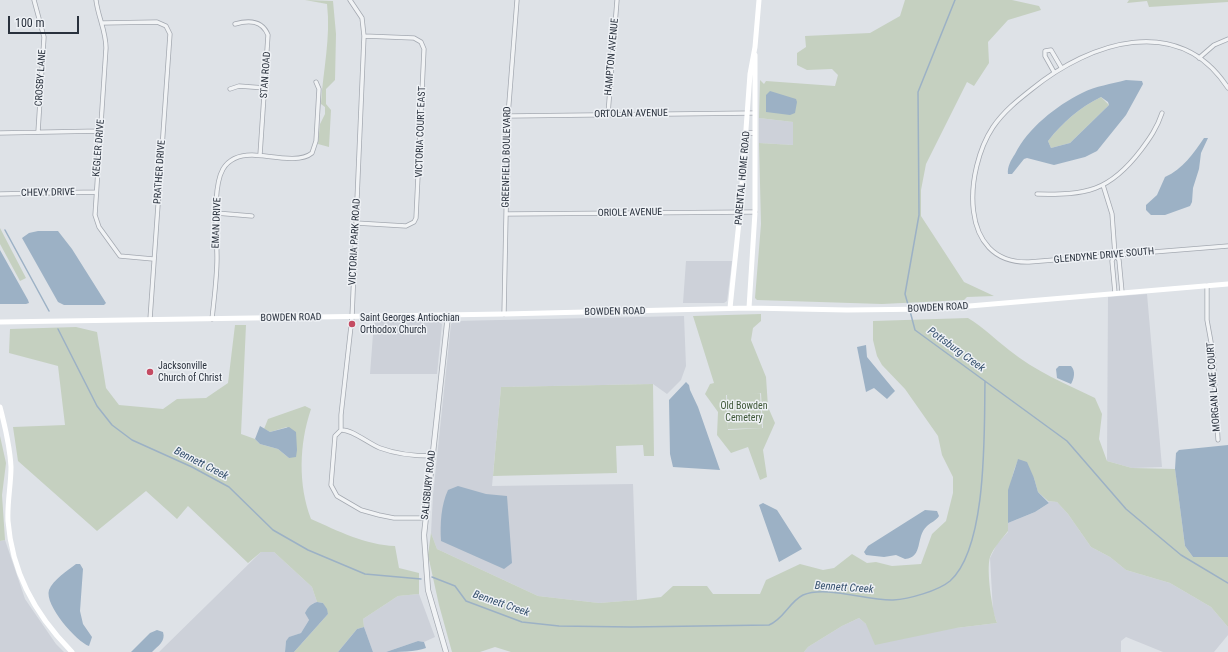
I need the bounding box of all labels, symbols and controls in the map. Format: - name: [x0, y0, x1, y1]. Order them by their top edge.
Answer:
- scale bar: [10, 8, 81, 34]
- text: 100 m: [15, 16, 45, 30]
- street label: HAMPTON AVENUE: [603, 18, 621, 96]
- street label: CROSBY LANE: [33, 49, 49, 107]
- street label: STAN ROAD: [258, 51, 274, 99]
- street label: VICTORIA COURT EAST: [413, 86, 429, 178]
- street label: GREENFIELD BOULEVARD: [500, 106, 514, 208]
- street label: ORTOLAN AVENUE: [594, 107, 668, 121]
- street label: KEGLER DRIVE: [91, 119, 107, 177]
- street label: PARENTAL HOME ROAD: [733, 130, 753, 226]
- street label: PRATHER DRIVE: [152, 140, 168, 204]
- street label: CHEVY DRIVE: [21, 187, 75, 199]
- street label: EMAN DRIVE: [210, 197, 224, 249]
- street label: VICTORIA PARK ROAD: [347, 198, 363, 286]
- street label: ORIOLE AVENUE: [598, 206, 662, 220]
- street label: GLENDYNE DRIVE SOUTH: [1053, 246, 1155, 266]
- street label: BOWDEN ROAD: [907, 300, 969, 316]
- street label: BOWDEN ROAD: [584, 305, 646, 319]
- street label: BOWDEN ROAD: [260, 311, 322, 325]
- place label: Saint Georges Antiochian Orthodox Church: [360, 312, 460, 336]
- marker: Saint Georges Antiochian Orthodox Church: [347, 319, 357, 329]
- water label: Pottsburg Creek: [925, 325, 987, 375]
- street label: MORGAN LAKE COURT: [1205, 342, 1223, 432]
- place label: Jacksonville Church of Christ: [158, 360, 222, 384]
- marker: Jacksonville Church of Christ: [145, 367, 155, 377]
- park label: Old Bowden Cemetery: [720, 400, 768, 424]
- water label: Bennett Creek: [172, 445, 230, 483]
- street label: SALISBURY ROAD: [419, 450, 439, 520]
- water label: Bennett Creek: [814, 579, 874, 597]
- water label: Bennett Creek: [471, 588, 531, 620]

